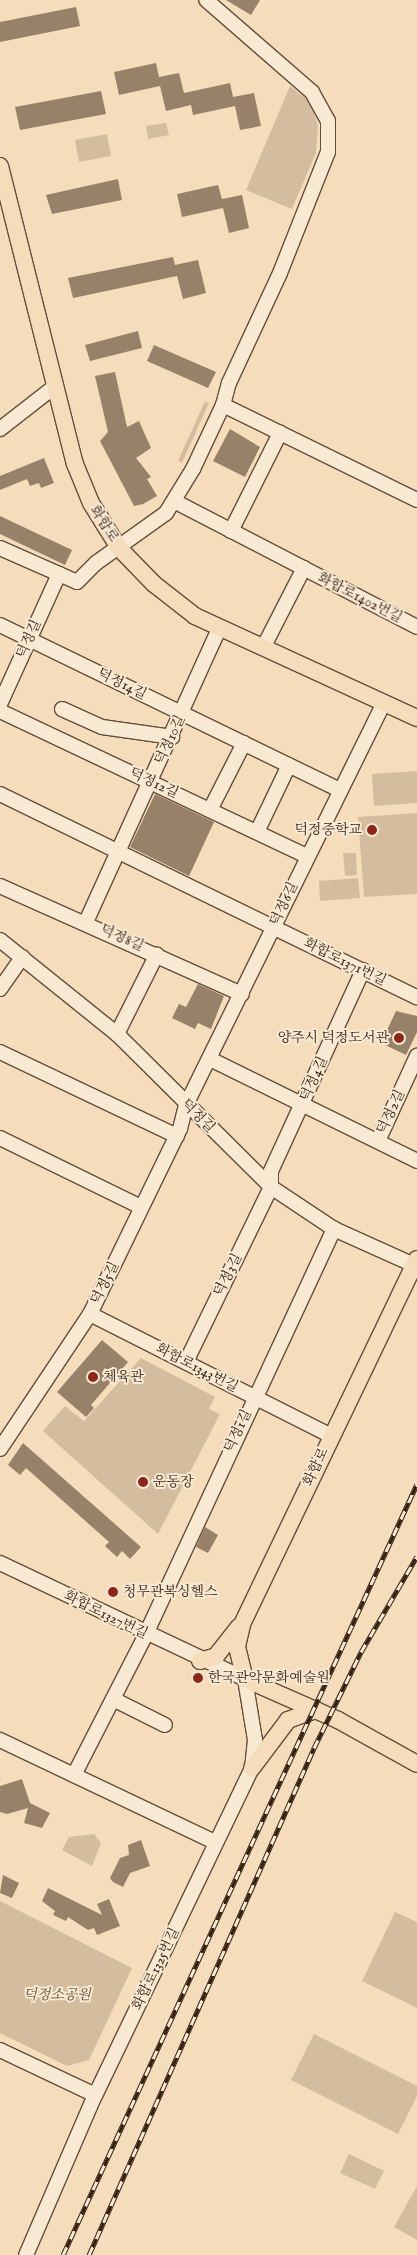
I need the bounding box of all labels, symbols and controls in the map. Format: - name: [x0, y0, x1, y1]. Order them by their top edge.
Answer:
- street label: 화합로: [86, 502, 122, 546]
- street label: 화합로1402번길: [315, 569, 405, 627]
- street label: 덕정길: [13, 617, 45, 661]
- street label: 덕정14길: [95, 665, 149, 703]
- street label: 덕정10길: [151, 713, 189, 767]
- street label: 덕정12길: [127, 764, 181, 802]
- place label: 덕정중학교: [294, 822, 362, 838]
- marker: 덕정중학교: [366, 824, 378, 836]
- street label: 덕정6길: [267, 879, 301, 929]
- street label: 덕정8길: [98, 921, 146, 955]
- street label: 화합로1371번길: [301, 935, 389, 989]
- place label: 양주시 덕정도서관: [278, 1030, 389, 1046]
- marker: 양주시 덕정도서관: [393, 1032, 405, 1044]
- street label: 덕정4길: [297, 1054, 331, 1104]
- street label: 덕정2길: [373, 1087, 409, 1137]
- street label: 덕정길: [178, 1096, 218, 1136]
- street label: 덕정3길: [210, 1251, 246, 1299]
- street label: 덕정5길: [87, 1259, 123, 1307]
- street label: 화합로1343번길: [153, 1340, 241, 1396]
- place label: 체육관: [103, 1369, 144, 1385]
- marker: 체육관: [87, 1371, 99, 1383]
- street label: 덕정1길: [221, 1407, 255, 1455]
- street label: 화합로: [300, 1445, 332, 1489]
- place label: 운동장: [153, 1474, 194, 1490]
- marker: 운동장: [137, 1476, 149, 1488]
- place label: 청무관복싱헬스: [123, 1584, 218, 1600]
- marker: 청무관복싱헬스: [107, 1586, 119, 1598]
- street label: 화합로1327번길: [61, 1587, 151, 1643]
- place label: 한국관악문화예술원: [208, 1670, 330, 1686]
- marker: 한국관악문화예술원: [192, 1672, 204, 1684]
- street label: 화합로1325번길: [129, 1925, 183, 2013]
- park label: 덕정소공원: [23, 1987, 91, 2003]

